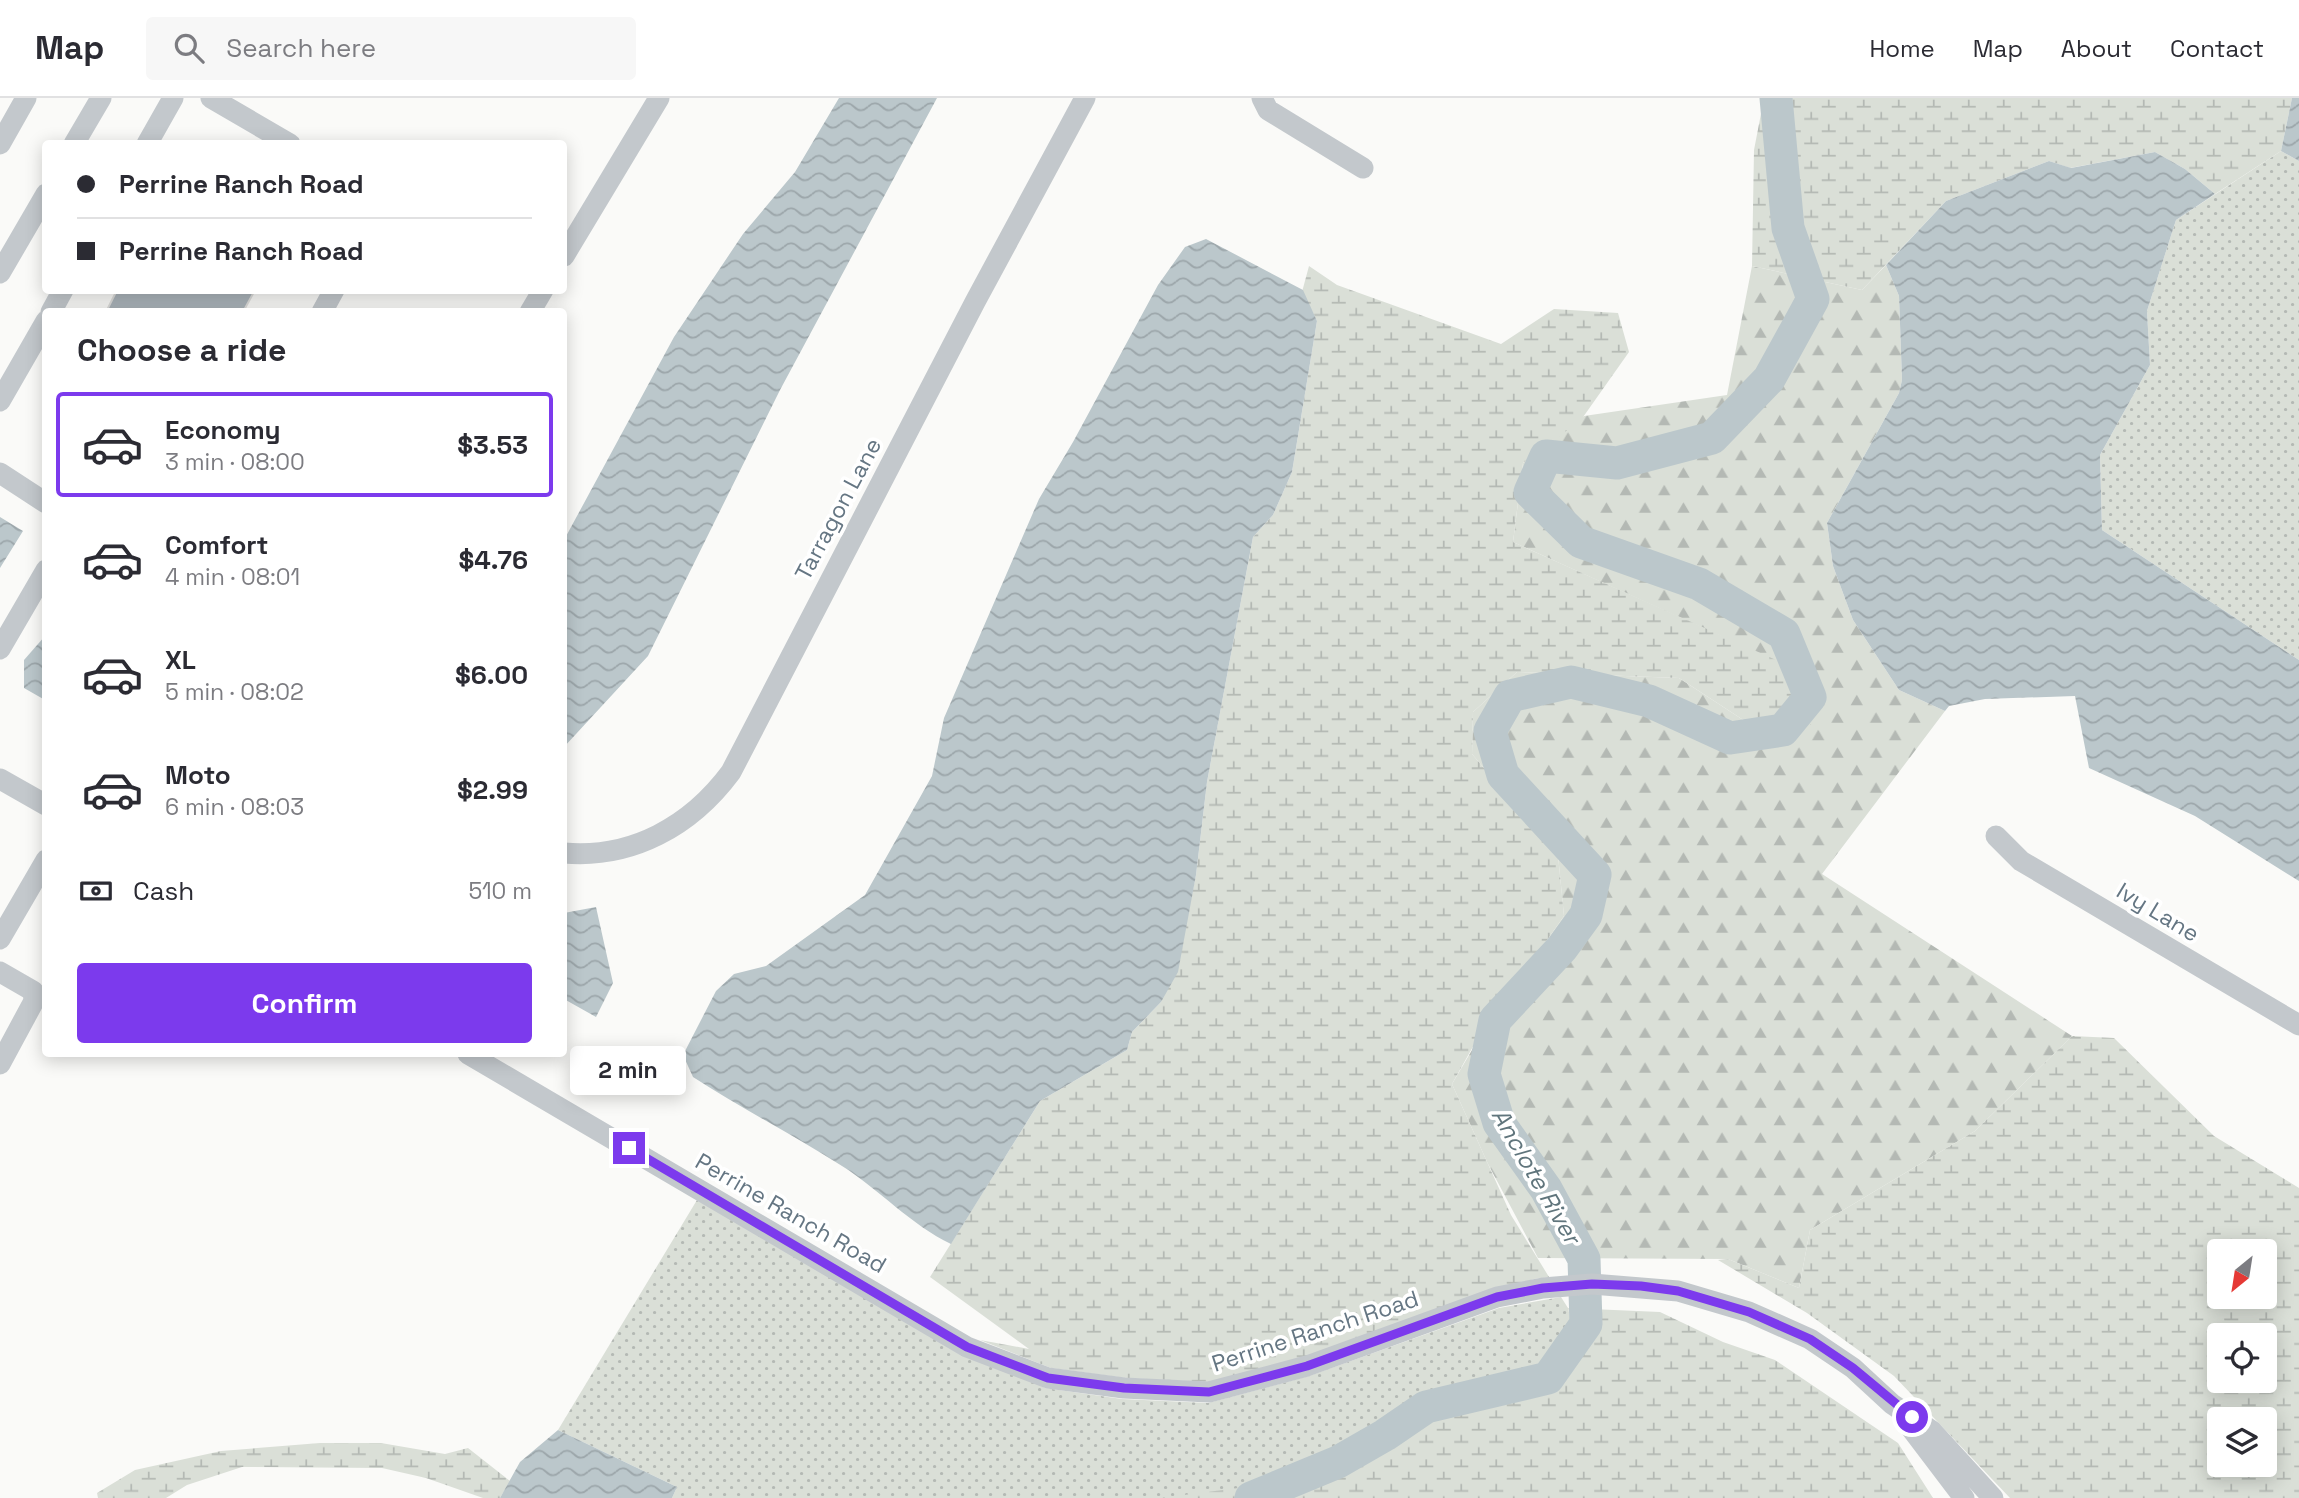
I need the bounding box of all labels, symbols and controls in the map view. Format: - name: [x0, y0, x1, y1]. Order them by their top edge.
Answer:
- search box: [146, 17, 636, 80]
- text: Map: [35, 27, 104, 69]
- icon: search: [170, 29, 208, 67]
- text: Search here: [226, 31, 376, 65]
- text: Home: [1869, 33, 1935, 64]
- text: Map: [1973, 33, 2023, 64]
- text: About: [2061, 33, 2132, 64]
- text: Contact: [2170, 33, 2264, 64]
- text: Perrine Ranch Road: [119, 167, 364, 201]
- text: Perrine Ranch Road: [119, 234, 364, 268]
- text: Choose a ride: [77, 330, 287, 370]
- icon: car: [81, 413, 144, 476]
- text: Economy: [165, 413, 281, 447]
- text: $3.53: [457, 428, 528, 462]
- street label: Tarragon Lane: [788, 433, 888, 585]
- text: 3 min · 08:00: [165, 447, 305, 477]
- icon: car: [81, 528, 144, 591]
- text: Comfort: [165, 528, 268, 562]
- text: $4.76: [458, 543, 528, 577]
- text: 4 min · 08:01: [165, 562, 300, 592]
- icon: car: [81, 643, 144, 706]
- text: XL: [165, 643, 196, 677]
- text: $6.00: [455, 658, 528, 692]
- text: 5 min · 08:02: [165, 677, 304, 707]
- icon: car: [81, 758, 144, 821]
- text: Moto: [165, 758, 231, 792]
- text: $2.99: [457, 773, 528, 807]
- text: 6 min · 08:03: [165, 792, 304, 822]
- icon: cash: [77, 872, 115, 910]
- text: Cash: [133, 874, 194, 908]
- text: 510 m: [469, 876, 532, 906]
- street label: Ivy Lane: [2111, 876, 2205, 948]
- button: Confirm: [77, 963, 532, 1043]
- callout: 2 min: [571, 1046, 687, 1096]
- text: 2 min: [598, 1055, 658, 1085]
- water label: Anclote River: [1485, 1102, 1589, 1252]
- route end: [613, 1132, 645, 1164]
- street label: Perrine Ranch Road: [690, 1146, 892, 1280]
- north arrow: [2207, 1239, 2277, 1309]
- map controls: [2207, 1239, 2277, 1477]
- street label: Perrine Ranch Road: [1208, 1283, 1422, 1379]
- button: locate: [2207, 1323, 2277, 1393]
- route start: [1896, 1401, 1928, 1433]
- button: layers: [2207, 1407, 2277, 1477]

